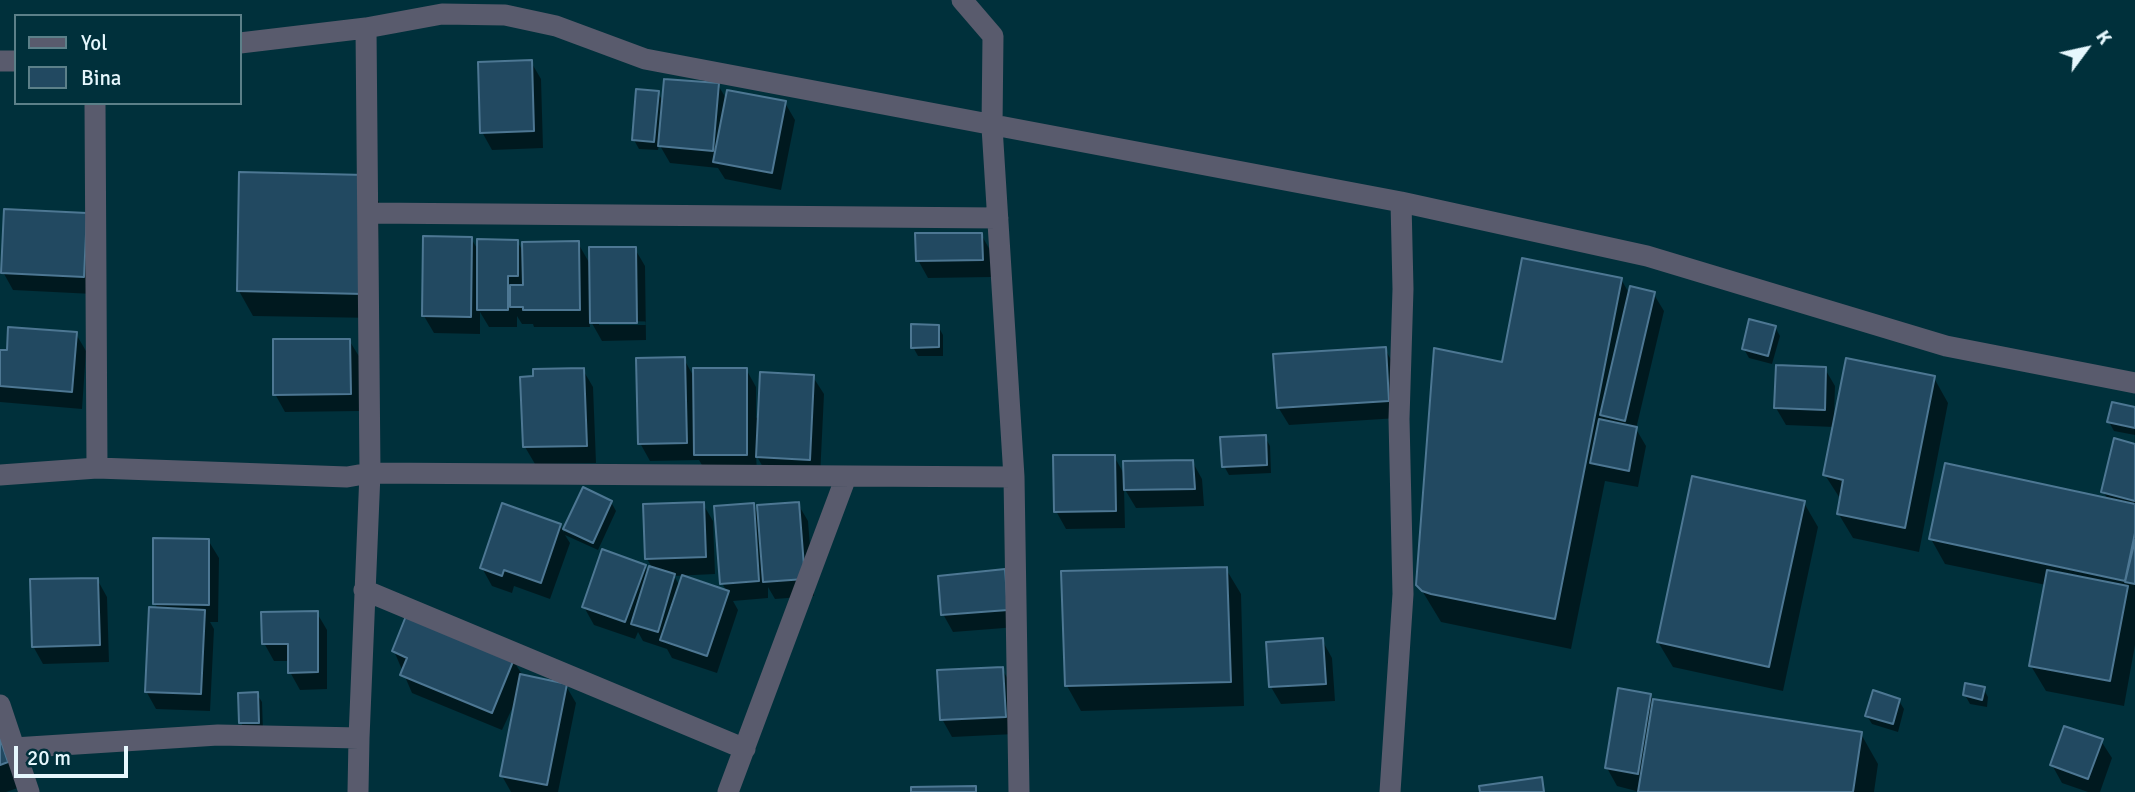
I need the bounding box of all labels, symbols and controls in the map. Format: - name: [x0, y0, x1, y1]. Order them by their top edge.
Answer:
- legend: [14, 14, 242, 105]
- north arrow: [2051, 14, 2121, 84]
- text: K: [2090, 26, 2117, 49]
- text: Yol: [81, 30, 107, 56]
- text: Bina: [81, 65, 122, 91]
- scale bar: [18, 732, 131, 776]
- text: 20 m: [27, 745, 71, 771]

